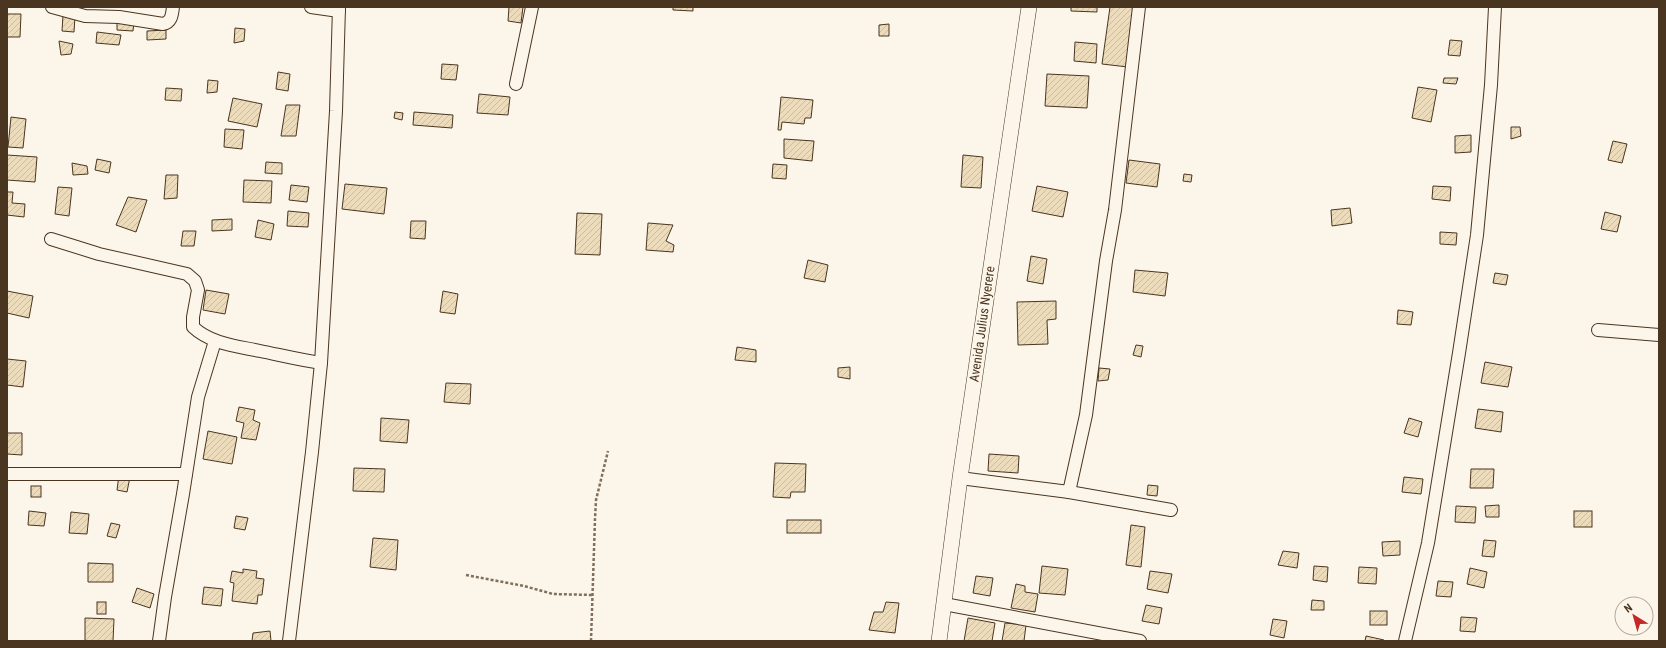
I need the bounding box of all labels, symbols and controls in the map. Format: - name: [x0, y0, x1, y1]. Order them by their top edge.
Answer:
- street label: Avenida Julius Nyerere: [966, 265, 998, 383]
- north arrow: [1614, 596, 1654, 636]
- text: N: [1622, 601, 1635, 616]

